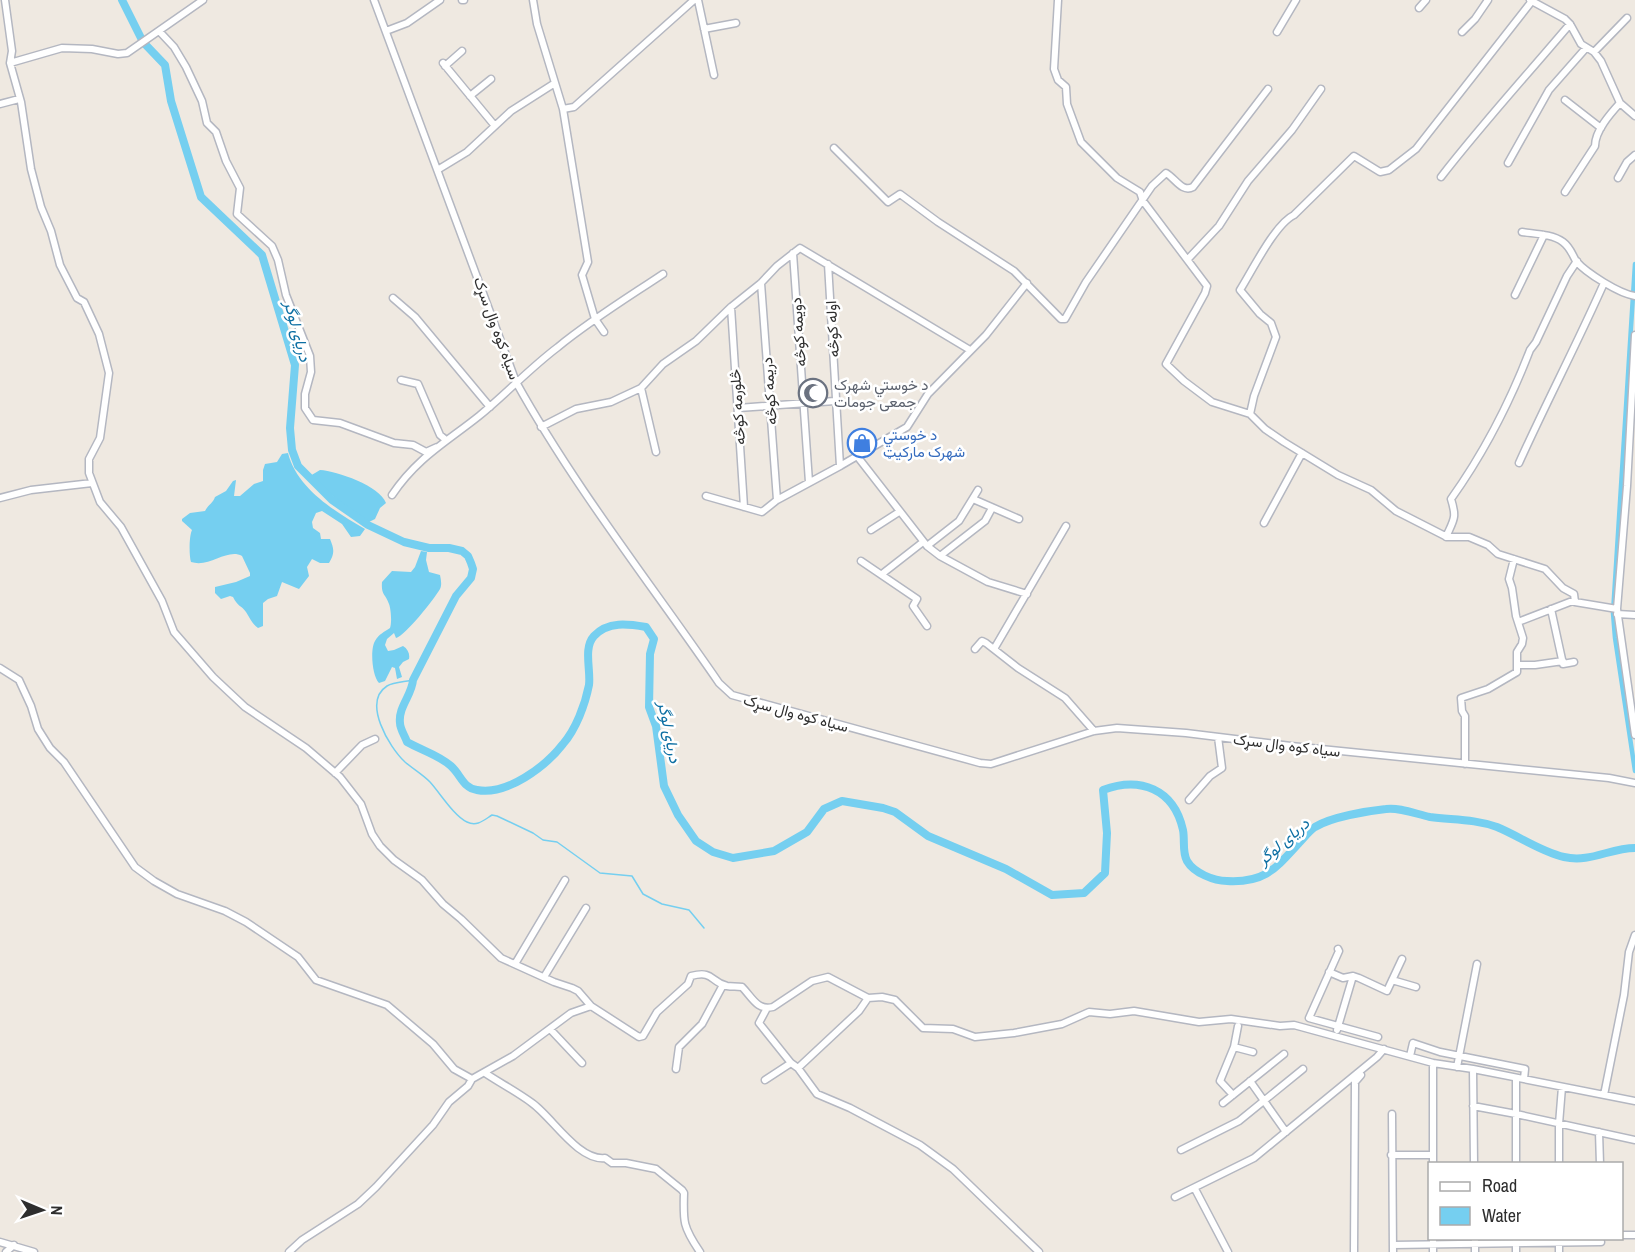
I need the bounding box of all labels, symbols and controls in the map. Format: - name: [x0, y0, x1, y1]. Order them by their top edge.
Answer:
- street label: سیاه کوه وال سړک: [469, 274, 525, 382]
- water label: دریای لوگر: [279, 297, 317, 364]
- street label: دویمه کوڅه: [785, 297, 811, 367]
- street label: اوله کوڅه: [820, 300, 844, 358]
- street label: دریمه کوڅه: [756, 356, 782, 426]
- street label: څلورمه کوڅه: [724, 368, 750, 446]
- place label: د خوستي شهرک جمعی جومات: [834, 374, 929, 412]
- mosque icon: د خوستي شهرک جمعی جومات: [797, 377, 829, 409]
- place label: د خوستي شهرک مارکیټ: [883, 424, 965, 462]
- shop icon: د خوستي شهرک مارکیټ: [846, 427, 878, 459]
- street label: سیاه کوه وال سړک: [741, 689, 851, 737]
- water label: دریای لوگر: [653, 698, 687, 765]
- street label: سیاه کوه وال سړک: [1232, 728, 1342, 762]
- water label: دریای لوگر: [1252, 812, 1314, 870]
- legend: [1428, 1162, 1623, 1240]
- text: Road: [1482, 1173, 1517, 1198]
- north arrow: [12, 1180, 72, 1240]
- text: Water: [1482, 1203, 1521, 1228]
- text: N: [46, 1205, 68, 1216]

